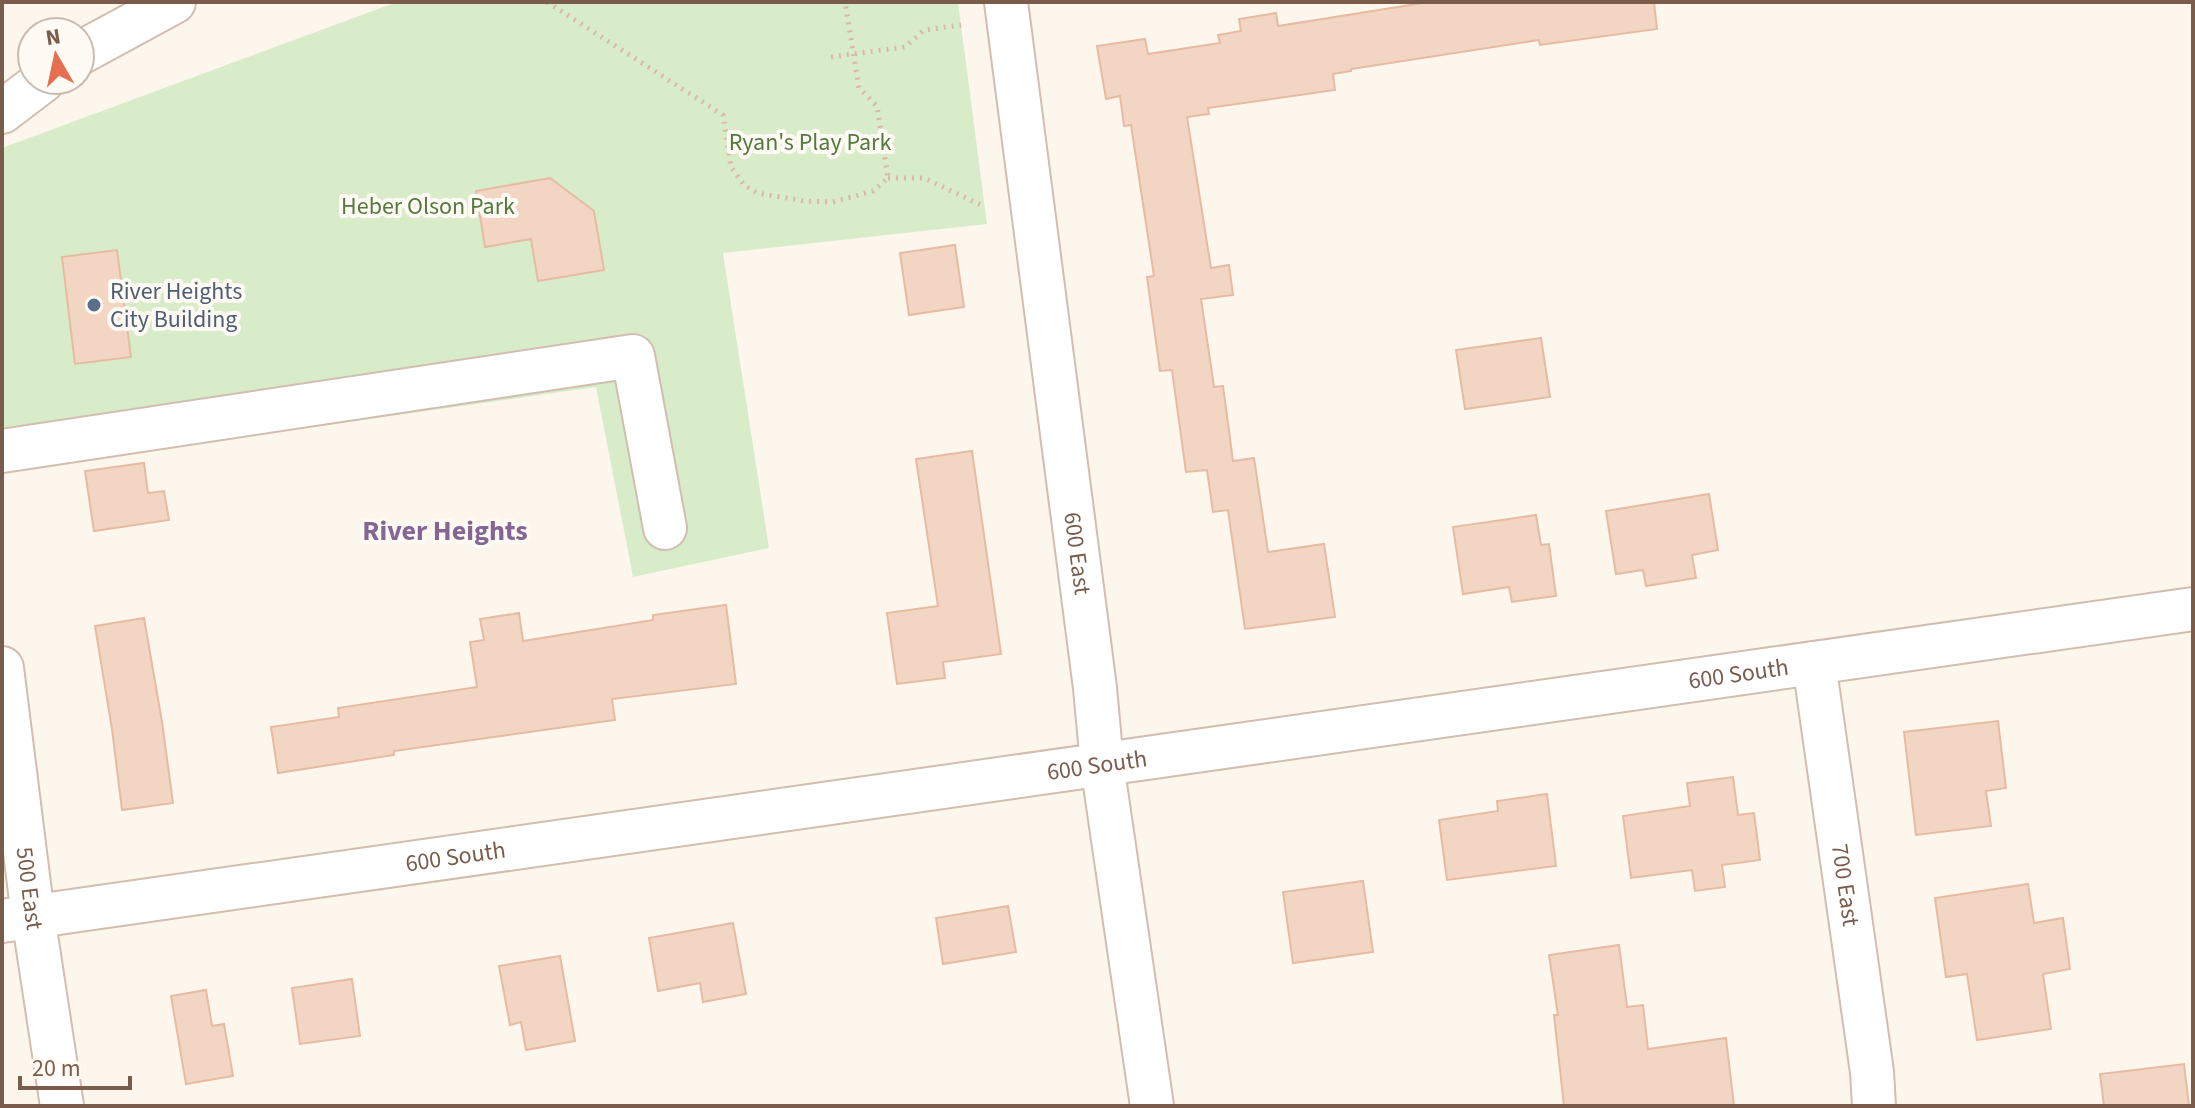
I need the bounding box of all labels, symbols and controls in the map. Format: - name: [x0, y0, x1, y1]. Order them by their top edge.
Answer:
- north arrow: [16, 16, 96, 96]
- text: N: [43, 20, 63, 54]
- park label: Ryan's Play Park: [729, 125, 891, 160]
- park label: Heber Olson Park: [341, 189, 515, 224]
- place label: River Heights City Building: [110, 274, 242, 337]
- marker: River Heights City Building: [85, 296, 103, 314]
- street label: 600 East: [1054, 510, 1100, 597]
- district label: River Heights: [362, 511, 528, 551]
- street label: 600 South: [1686, 650, 1791, 699]
- street label: 600 South: [1045, 741, 1149, 790]
- street label: 600 South: [403, 833, 508, 881]
- street label: 700 East: [1822, 841, 1868, 928]
- street label: 500 East: [7, 845, 52, 932]
- scale bar: [20, 1040, 130, 1090]
- text: 20 m: [32, 1051, 81, 1086]

